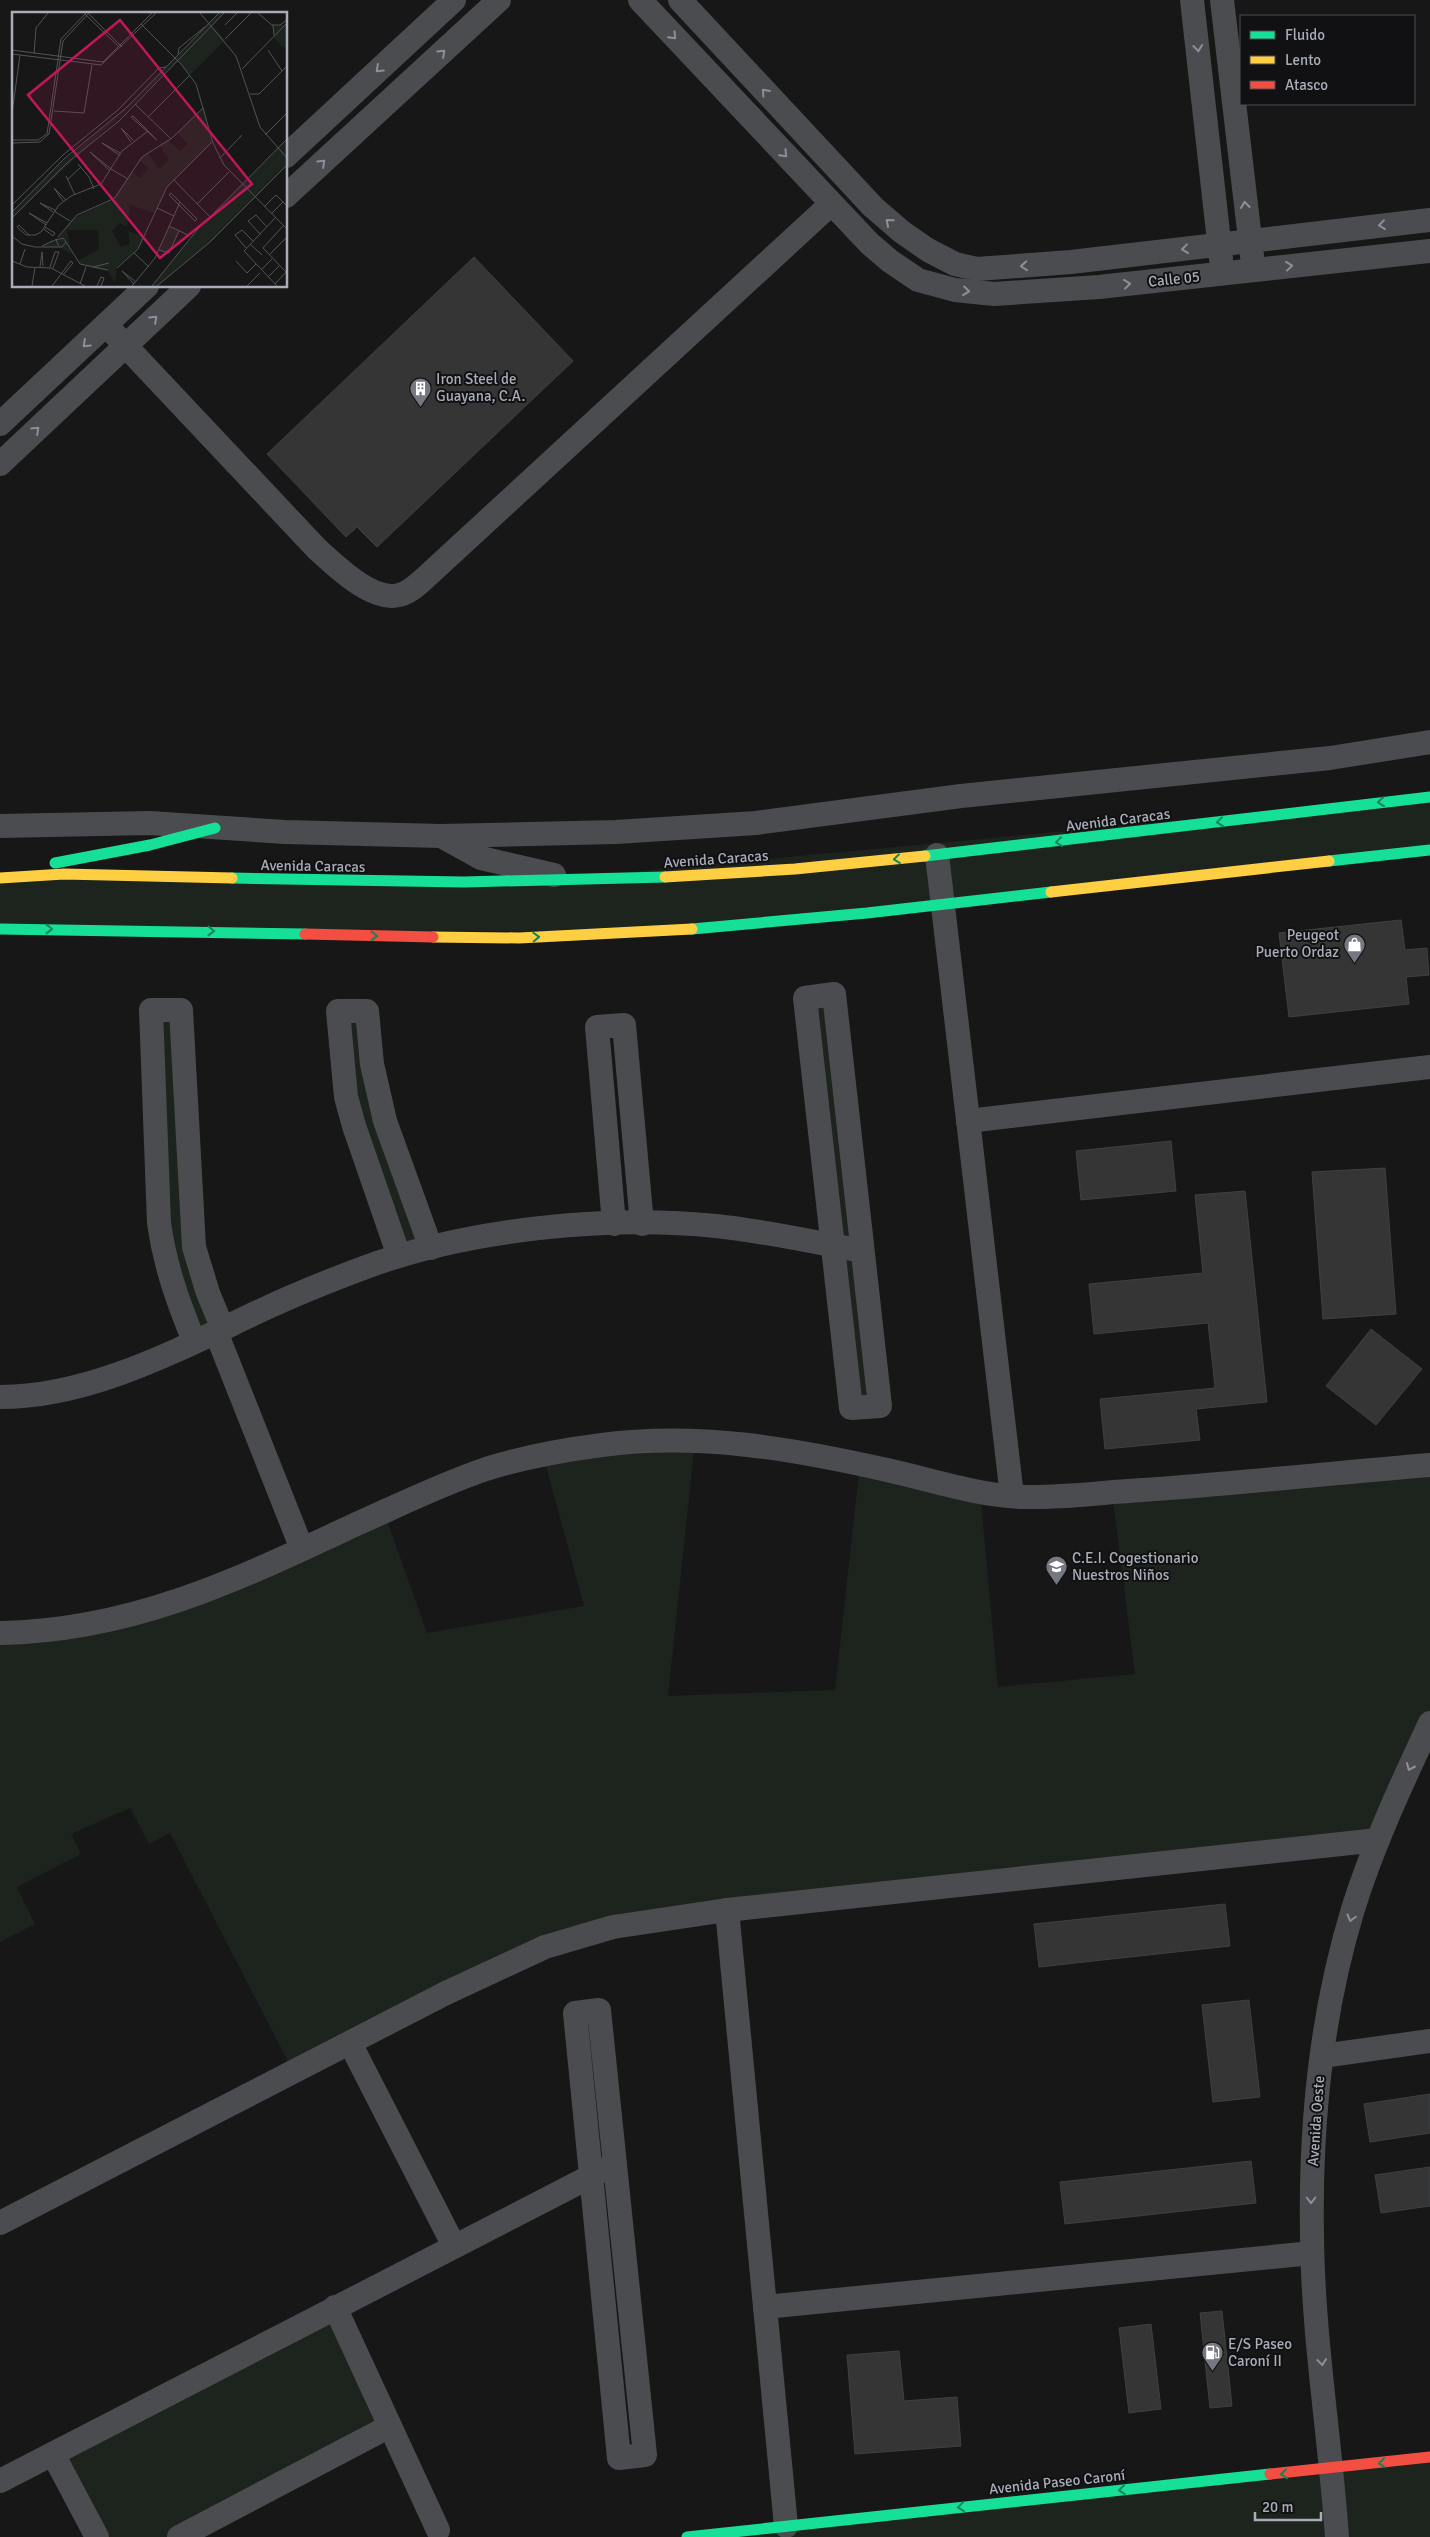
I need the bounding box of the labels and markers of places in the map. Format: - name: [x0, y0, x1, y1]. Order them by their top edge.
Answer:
- place label: Iron Steel de Guayana, C.A.: [436, 370, 526, 405]
- building icon: Iron Steel de Guayana, C.A.: [408, 376, 432, 407]
- place label: Peugeot Puerto Ordaz: [1255, 926, 1339, 961]
- shop icon: Peugeot Puerto Ordaz: [1343, 932, 1367, 963]
- place label: C.E.I. Cogestionario Nuestros Niños: [1072, 1549, 1199, 1584]
- school or university icon: C.E.I. Cogestionario Nuestros Niños: [1044, 1555, 1068, 1586]
- place label: E/S Paseo Caroní II: [1228, 2335, 1292, 2370]
- fuel station icon: E/S Paseo Caroní II: [1200, 2341, 1224, 2372]

